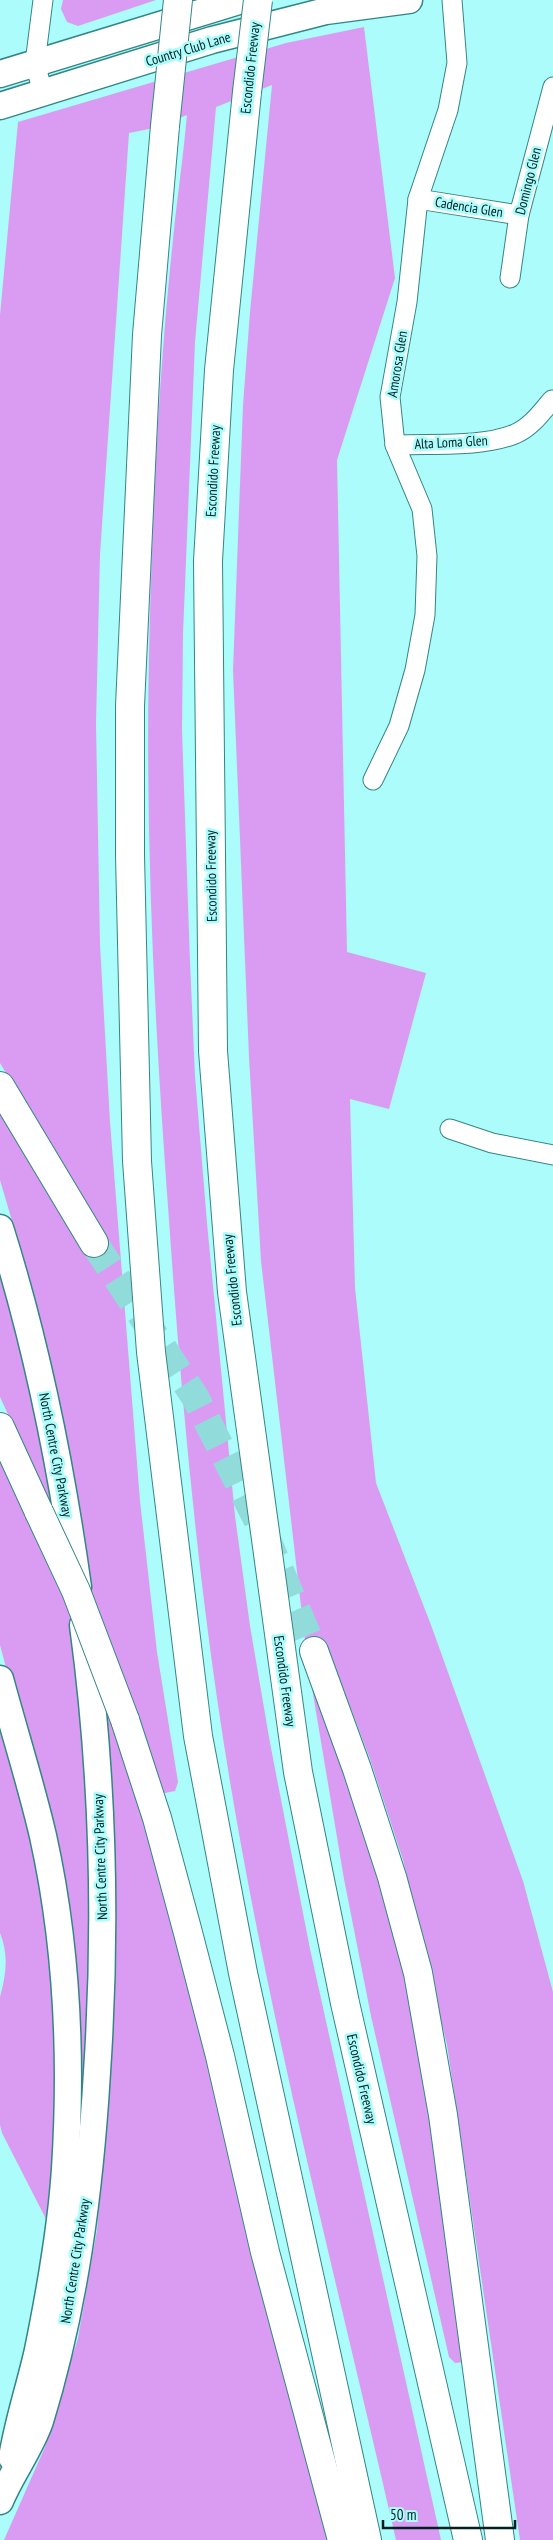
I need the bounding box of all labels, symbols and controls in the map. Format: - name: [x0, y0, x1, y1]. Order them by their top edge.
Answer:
- street label: Escondido Freeway: [236, 21, 264, 115]
- street label: Country Club Lane: [143, 28, 233, 70]
- street label: Domingo Glen: [511, 145, 545, 217]
- street label: Cadencia Glen: [434, 193, 504, 221]
- street label: Amorosa Glen: [383, 329, 411, 399]
- street label: Escondido Freeway: [202, 424, 224, 517]
- street label: Alta Loma Glen: [414, 431, 488, 453]
- street label: Escondido Freeway: [201, 829, 221, 922]
- street label: Escondido Freeway: [218, 1233, 246, 1327]
- street label: North Centre City Parkway: [35, 1391, 77, 1519]
- street label: Escondido Freeway: [270, 1634, 300, 1728]
- street label: North Centre City Parkway: [89, 1793, 111, 1920]
- street label: Escondido Freeway: [343, 2032, 381, 2127]
- street label: North Centre City Parkway: [56, 2197, 94, 2325]
- scale bar: [383, 2498, 516, 2530]
- text: 50 m: [390, 2505, 416, 2524]

